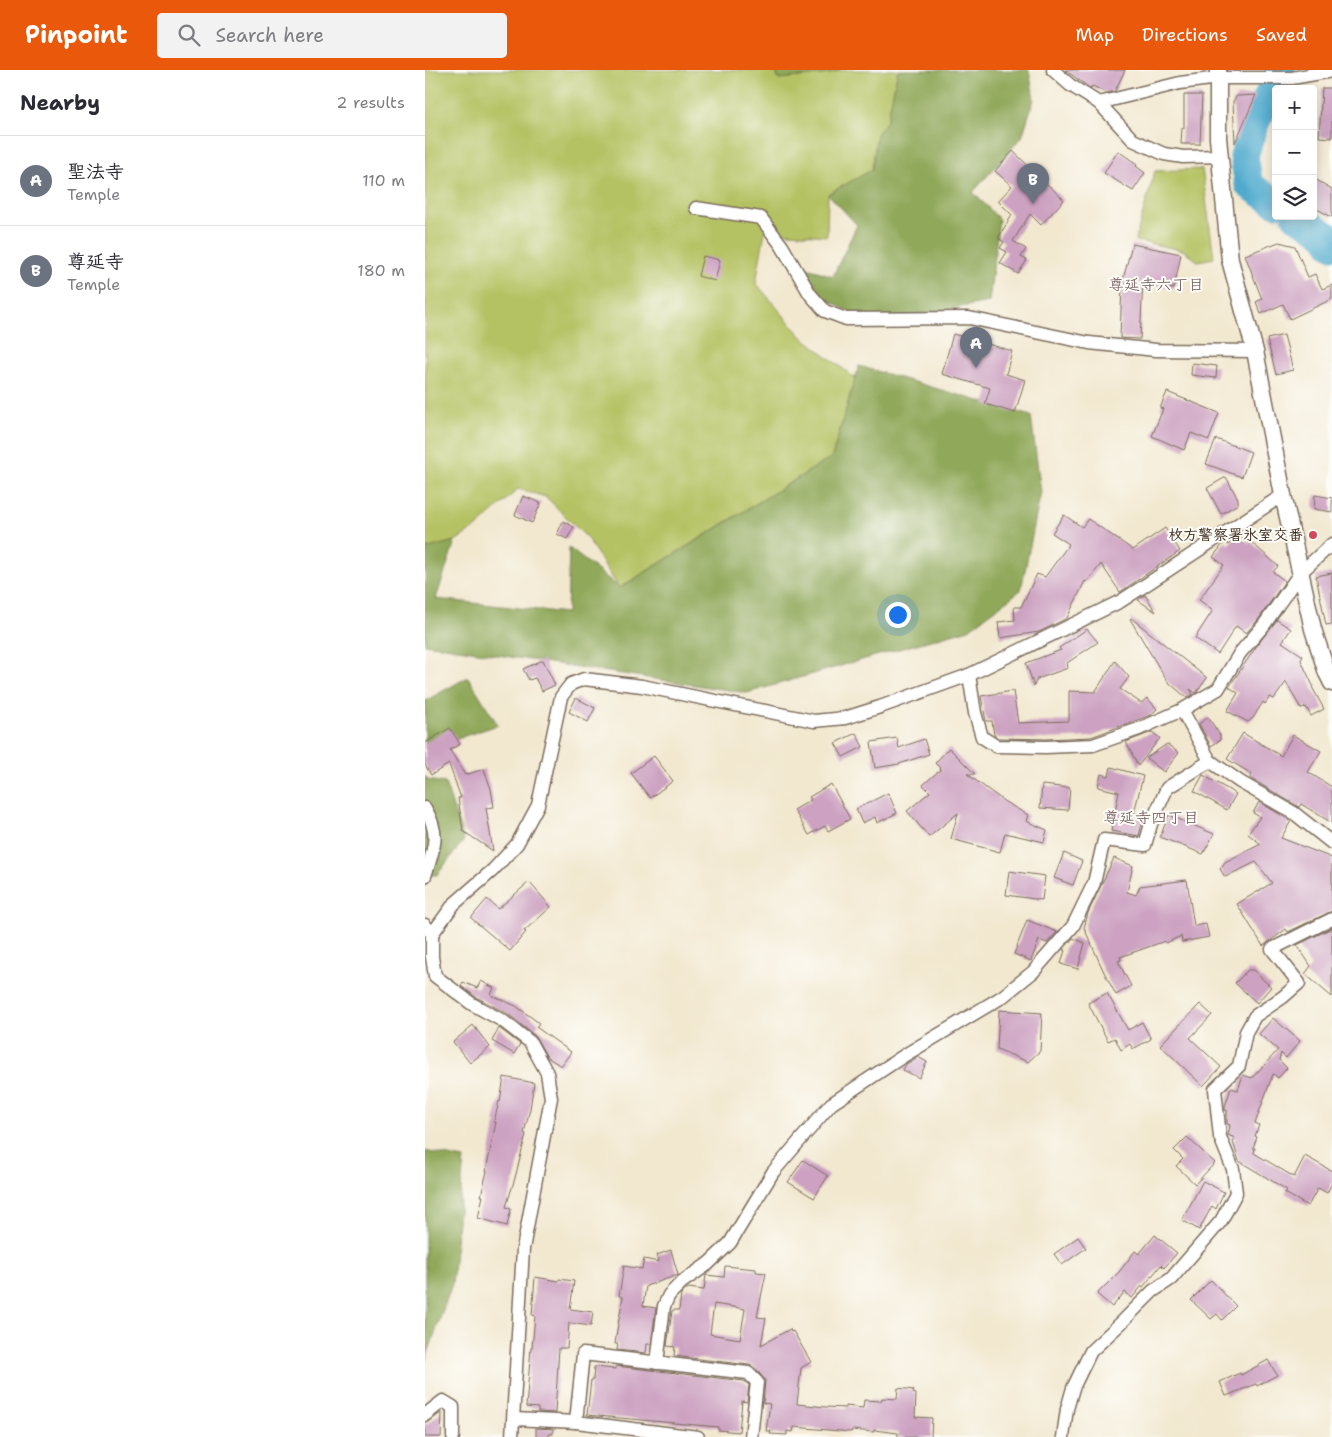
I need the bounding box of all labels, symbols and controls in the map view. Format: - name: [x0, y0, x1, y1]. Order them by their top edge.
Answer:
- search box: [157, 13, 507, 58]
- text: Pinpoint: [25, 19, 127, 51]
- icon: search: [175, 21, 203, 49]
- text: Search here: [215, 23, 324, 48]
- text: Map: [1076, 23, 1114, 47]
- text: Directions: [1142, 23, 1228, 47]
- text: Saved: [1256, 23, 1307, 47]
- map controls: [1272, 85, 1317, 220]
- button: +: [1272, 85, 1317, 130]
- text: Nearby: [20, 89, 100, 117]
- text: 2 results: [336, 92, 405, 113]
- button: −: [1272, 130, 1317, 175]
- text: 聖法寺: [67, 159, 124, 184]
- pin: B: [1017, 163, 1049, 204]
- text: A: [30, 170, 42, 191]
- text: 110 m: [362, 170, 405, 191]
- button: layers: [1272, 175, 1317, 220]
- text: Temple: [67, 184, 120, 205]
- text: 尊延寺: [67, 249, 124, 274]
- text: B: [31, 260, 41, 281]
- text: 180 m: [357, 260, 405, 281]
- text: Temple: [67, 274, 120, 295]
- district label: 尊延寺六丁目: [1108, 274, 1204, 295]
- pin: A: [960, 327, 992, 368]
- place label: 枚方警察署氷室交番: [1168, 525, 1303, 545]
- marker: 枚方警察署氷室交番: [1307, 529, 1319, 541]
- your location: [885, 602, 911, 628]
- district label: 尊延寺四丁目: [1103, 807, 1199, 828]

